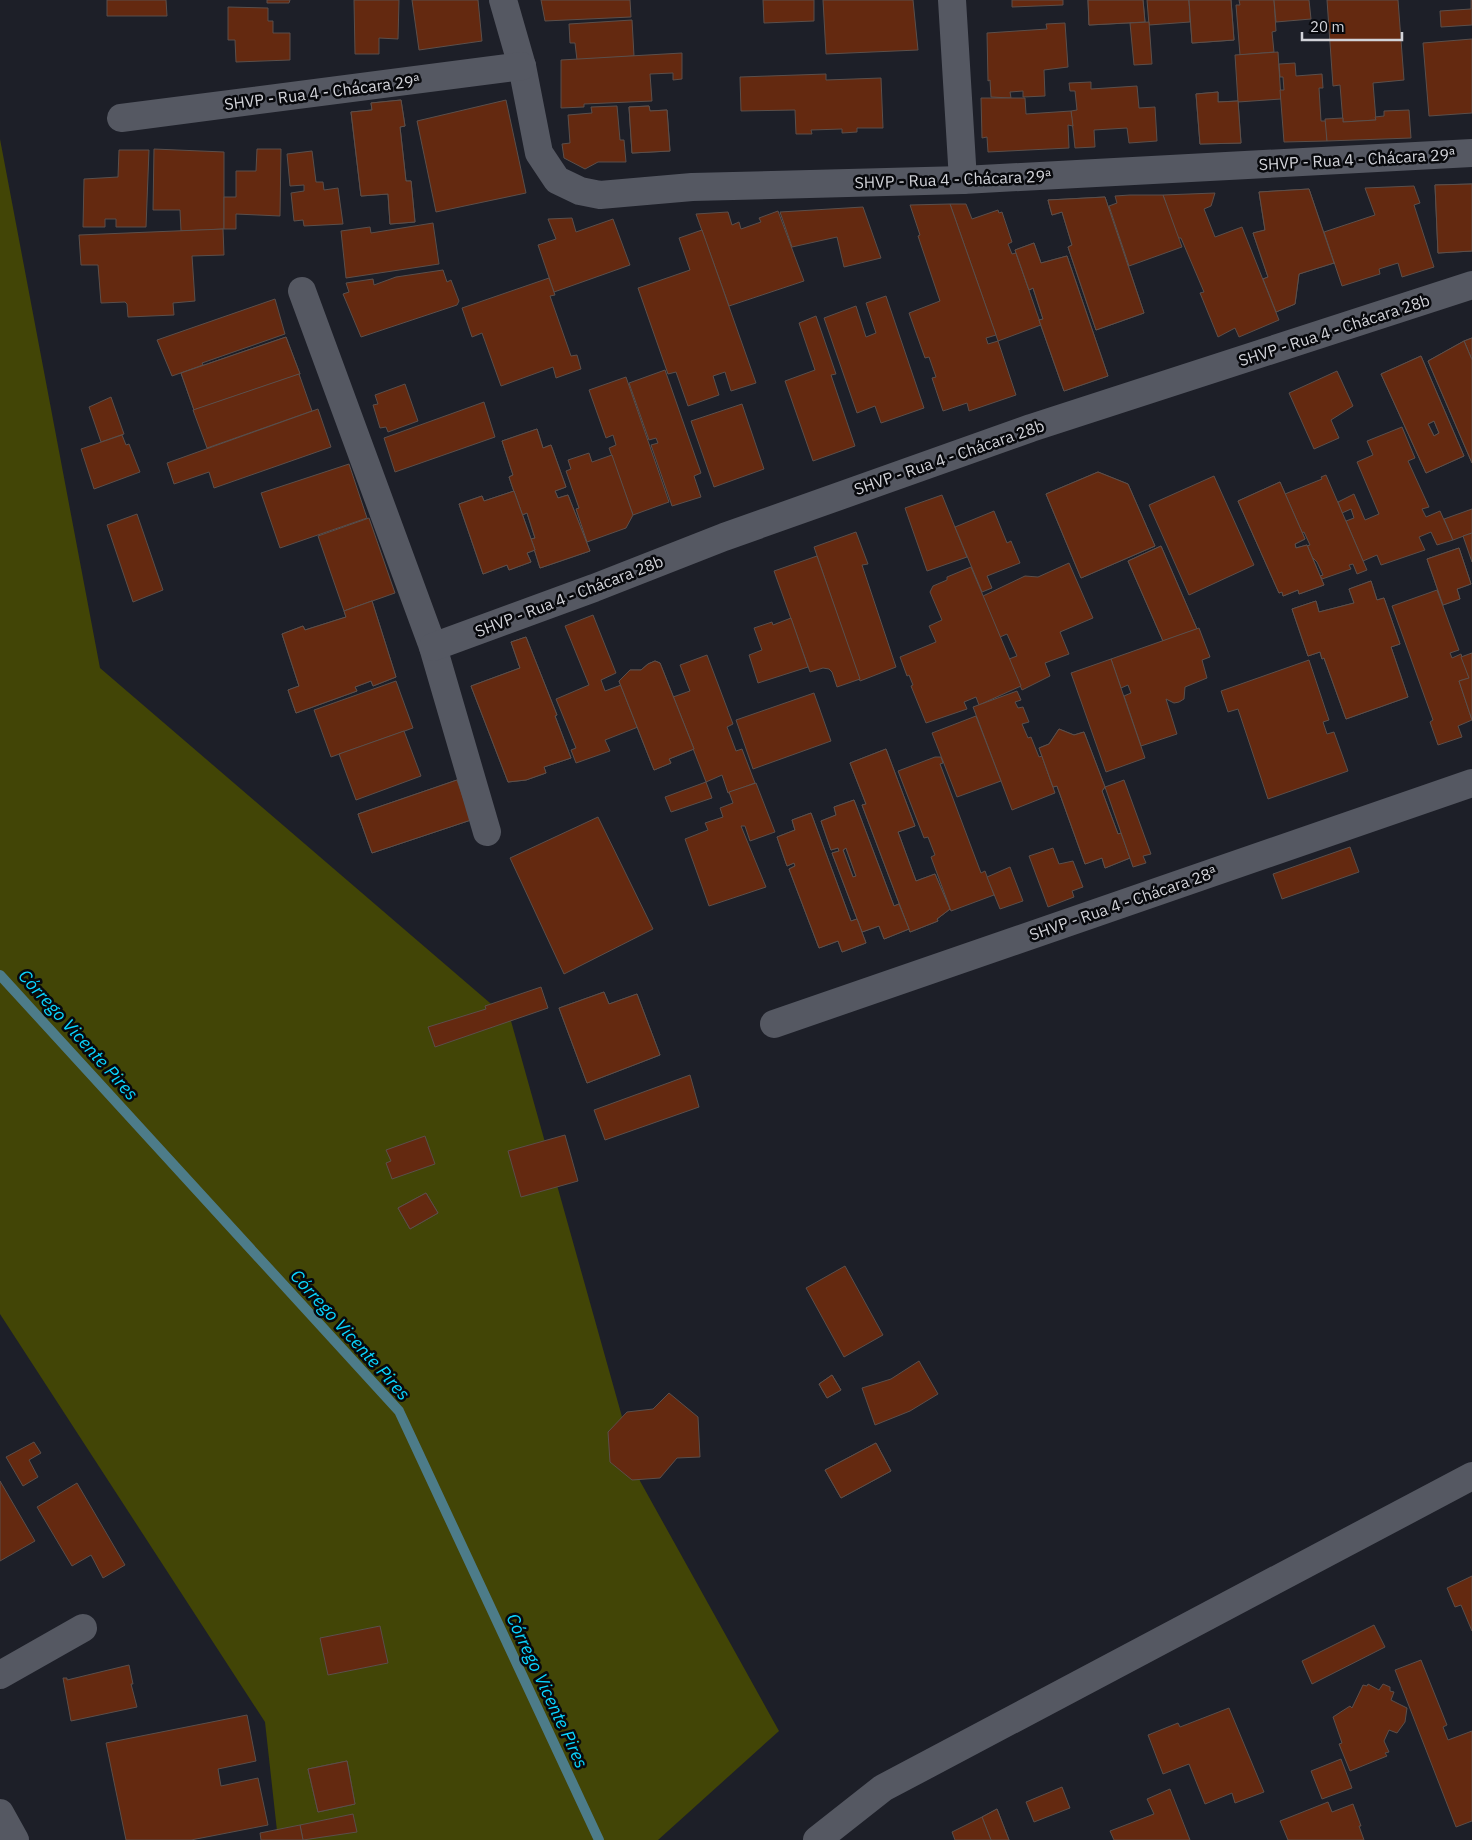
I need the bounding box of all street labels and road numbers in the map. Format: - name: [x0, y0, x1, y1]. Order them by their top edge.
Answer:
- street label: SHVP - Rua 4 - Chácara 29ª: [223, 70, 421, 114]
- street label: SHVP - Rua 4 - Chácara 29ª: [1258, 144, 1456, 174]
- street label: SHVP - Rua 4 - Chácara 29ª: [854, 166, 1052, 192]
- street label: SHVP - Rua 4 - Chácara 28b: [1236, 290, 1432, 370]
- street label: SHVP - Rua 4 - Chácara 28b: [851, 415, 1047, 499]
- street label: SHVP - Rua 4 - Chácara 28b: [472, 551, 666, 641]
- street label: SHVP - Rua 4 - Chácara 28ª: [1027, 861, 1219, 945]

